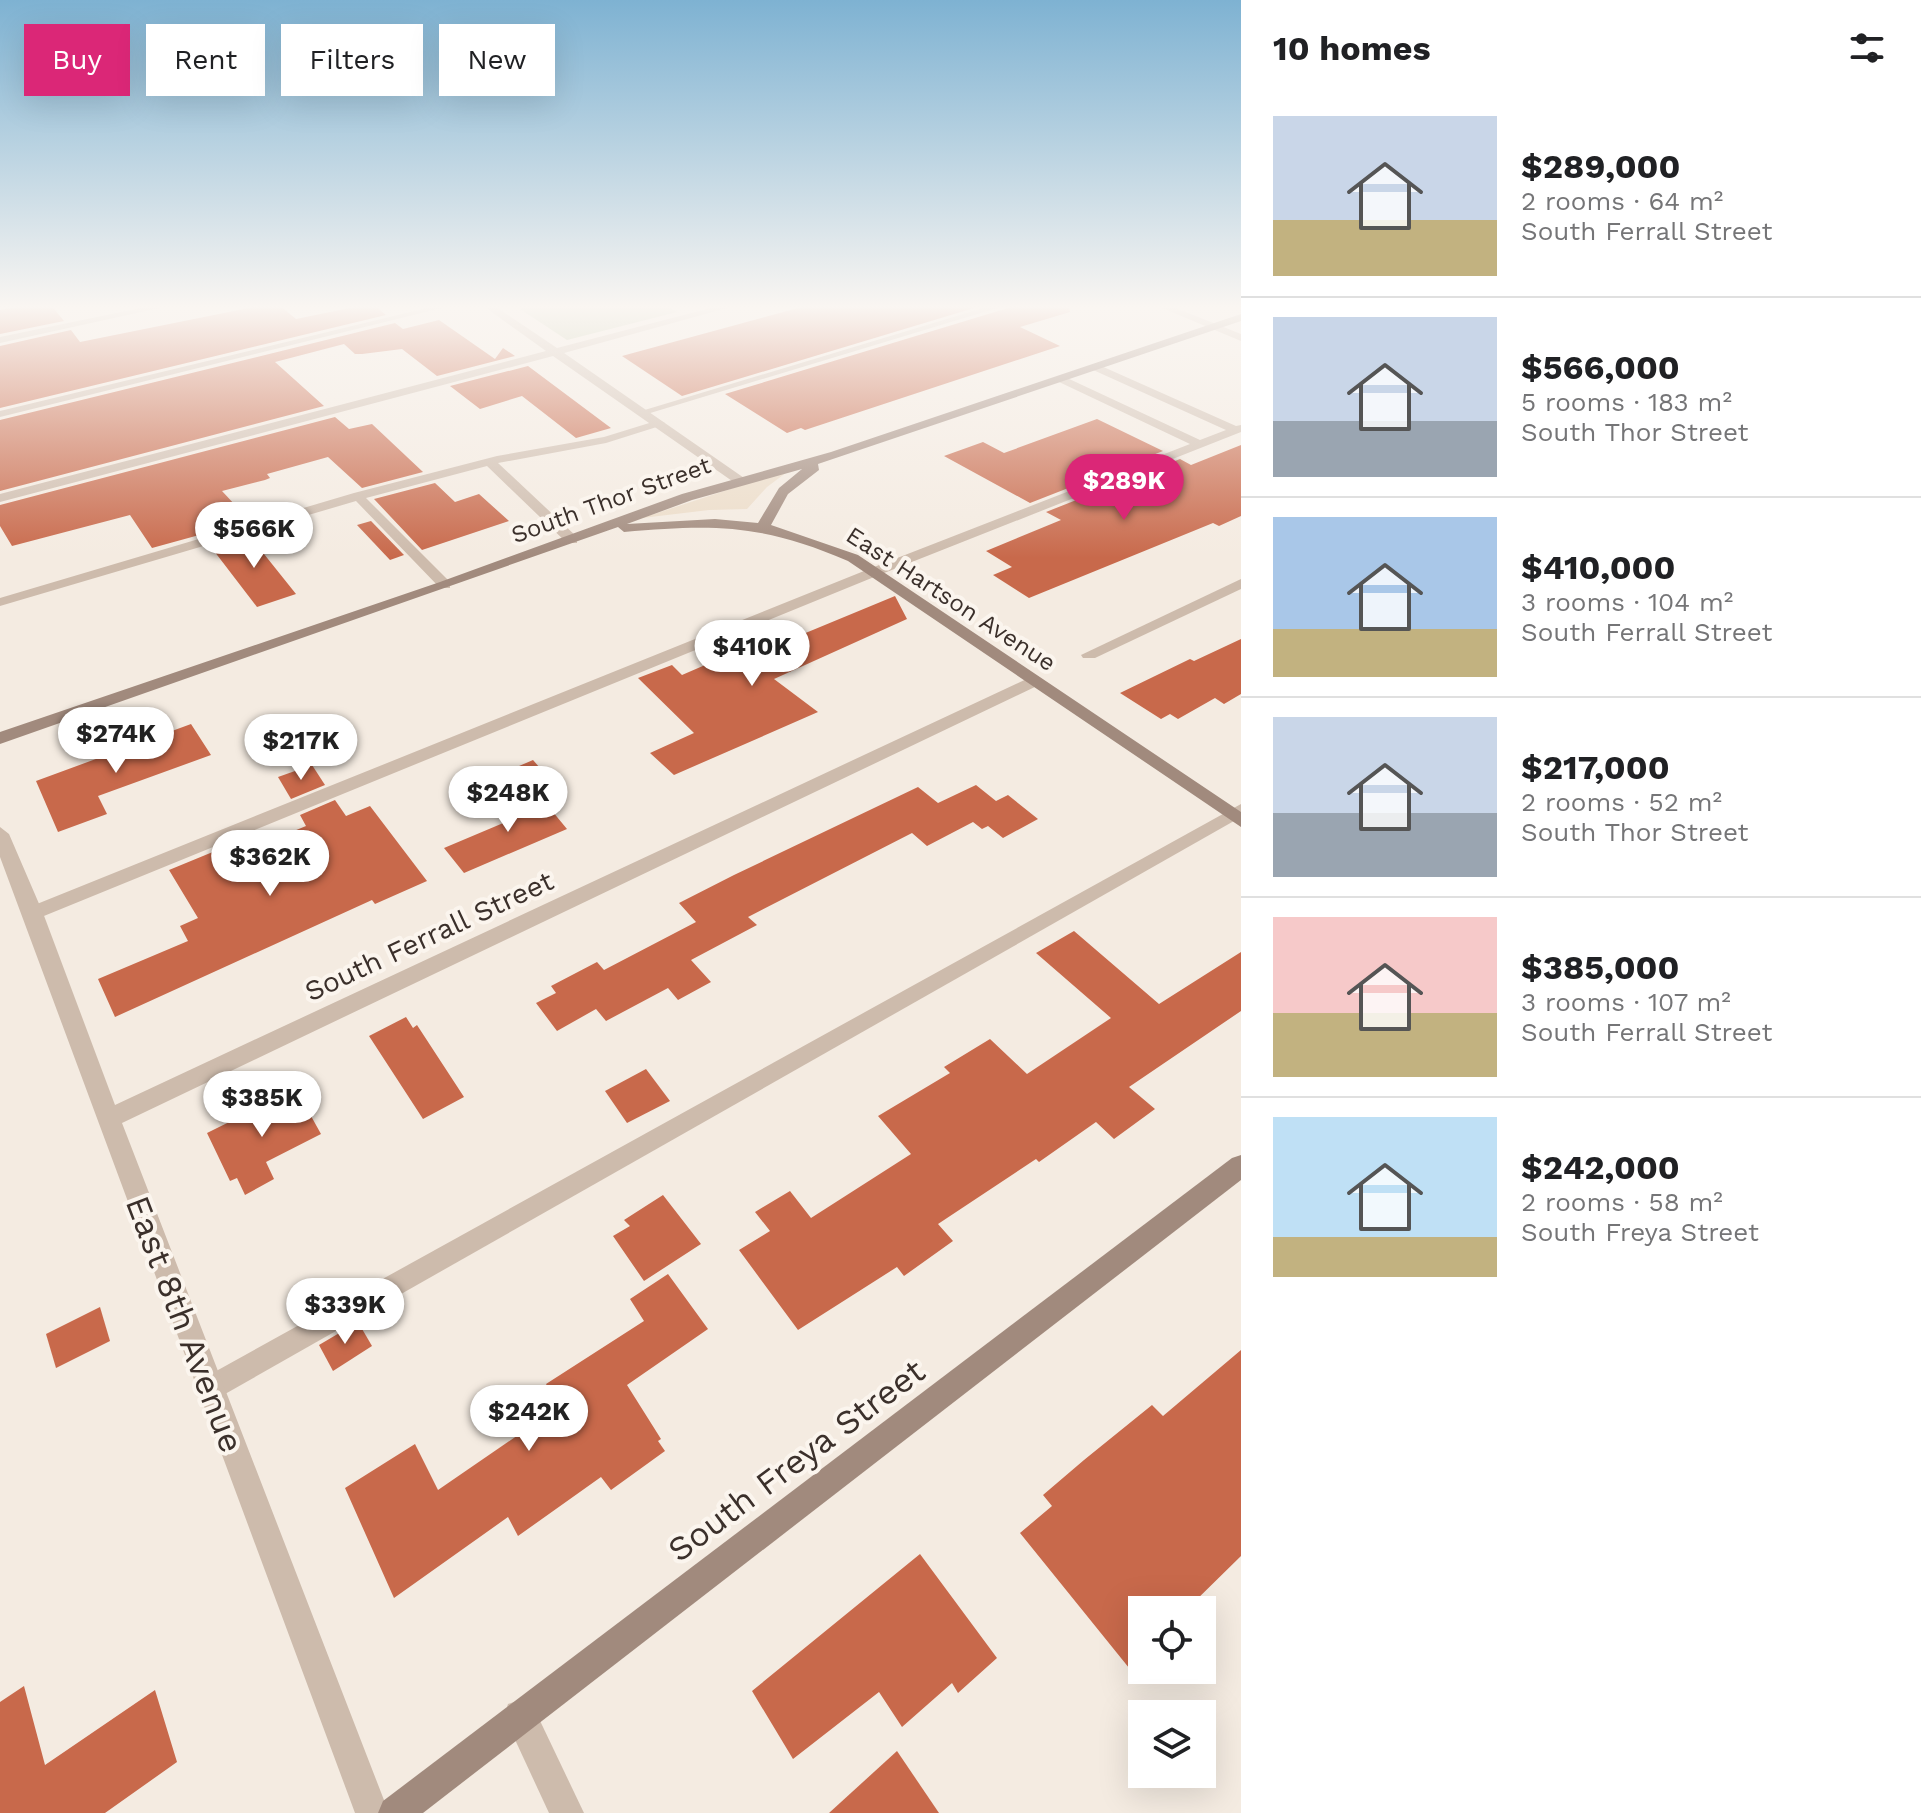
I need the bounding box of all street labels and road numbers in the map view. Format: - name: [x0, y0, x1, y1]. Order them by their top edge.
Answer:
- street label: South Thor Street: [508, 451, 714, 549]
- street label: East Hartson Avenue: [841, 521, 1061, 677]
- street label: South Ferrall Street: [299, 864, 559, 1008]
- street label: East 8th Avenue: [118, 1190, 252, 1458]
- street label: South Freya Street: [660, 1350, 932, 1570]

